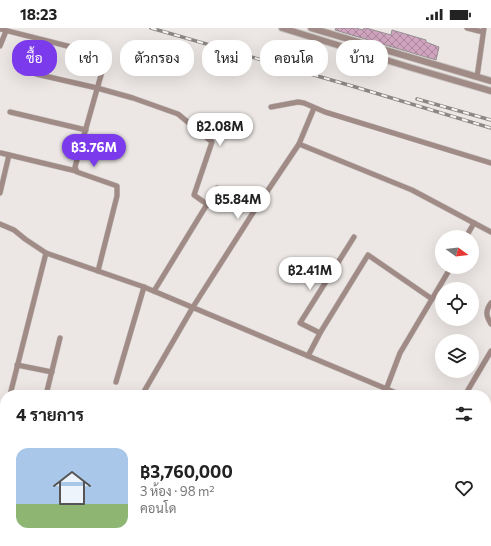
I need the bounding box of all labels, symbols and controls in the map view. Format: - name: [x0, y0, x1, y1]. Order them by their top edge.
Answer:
- text: 18:23: [20, 5, 57, 23]
- chip: ซื้อ: [12, 40, 57, 76]
- chip: เช่า: [65, 40, 112, 76]
- chip: ตัวกรอง: [120, 40, 194, 76]
- chip: ใหม่: [202, 40, 252, 76]
- chip: คอนโด: [260, 40, 328, 76]
- chip: บ้าน: [336, 40, 388, 76]
- pin: ฿2.08M: [187, 113, 253, 147]
- text: ฿2.08M: [196, 118, 244, 134]
- pin: ฿3.76M: [61, 134, 127, 168]
- text: ฿3.76M: [71, 139, 117, 155]
- pin: ฿5.84M: [205, 186, 271, 220]
- text: ฿5.84M: [214, 191, 262, 207]
- north arrow: [435, 230, 479, 274]
- map controls: [435, 230, 479, 378]
- pin: ฿2.41M: [277, 257, 343, 291]
- text: ฿2.41M: [288, 262, 332, 278]
- button: locate: [435, 282, 479, 326]
- button: layers: [435, 334, 479, 378]
- icon: filters: [453, 403, 475, 425]
- text: 4 รายการ: [16, 404, 84, 425]
- text: ฿3,760,000: [140, 461, 233, 482]
- icon: home: [48, 464, 96, 512]
- icon: heart: [453, 477, 475, 499]
- text: 3 ห้อง · 98 m²: [140, 483, 215, 499]
- text: คอนโด: [140, 500, 176, 516]

